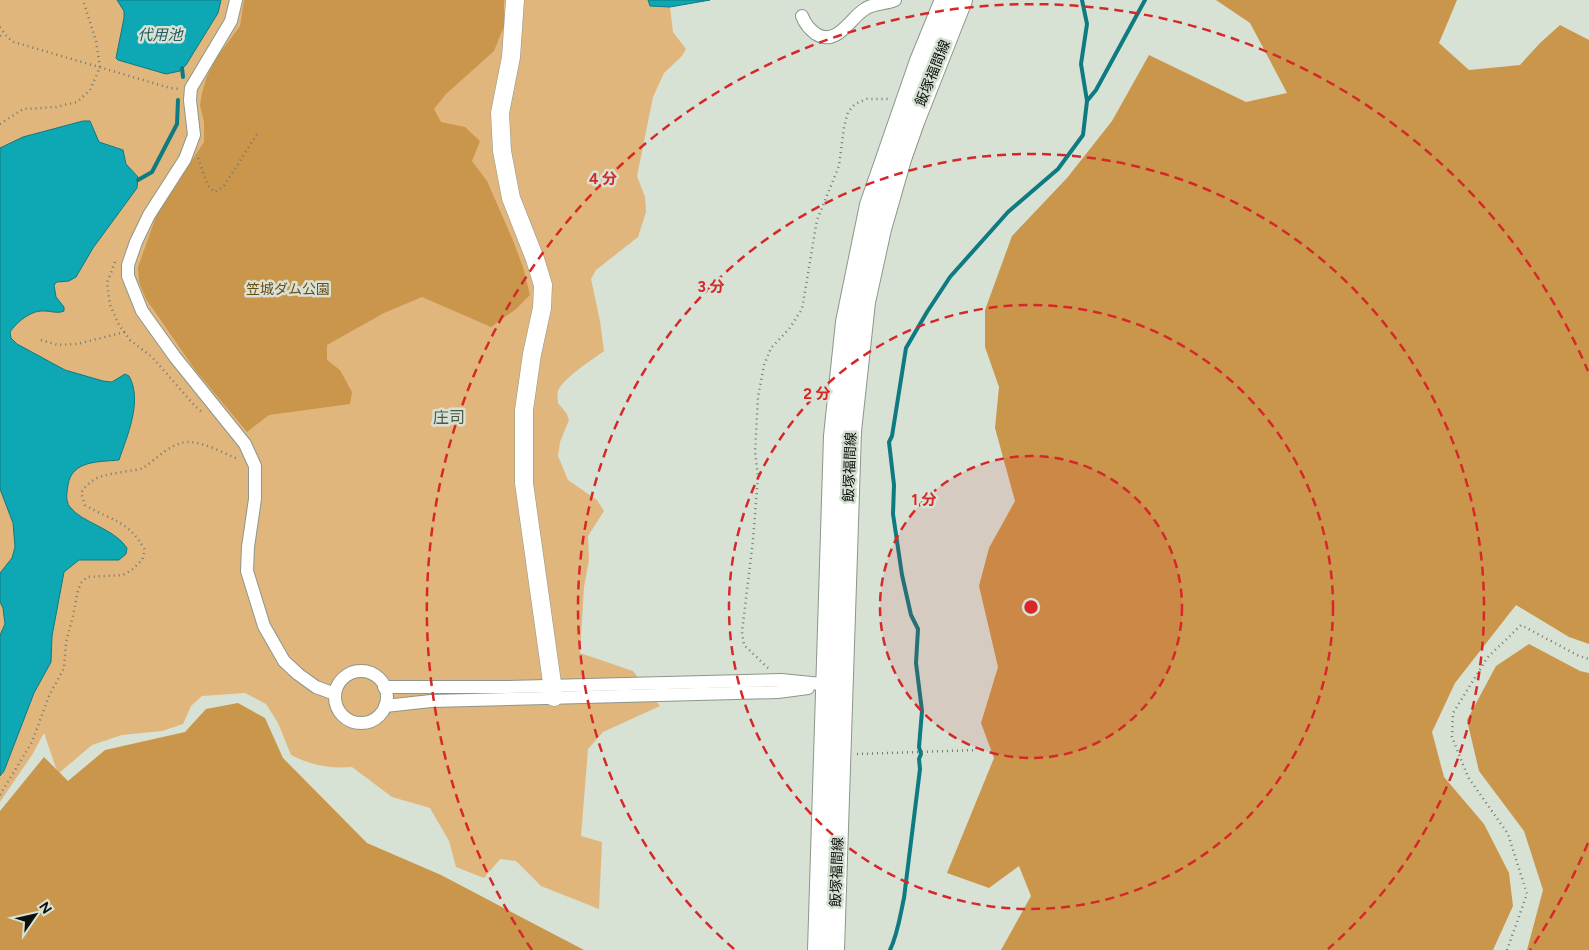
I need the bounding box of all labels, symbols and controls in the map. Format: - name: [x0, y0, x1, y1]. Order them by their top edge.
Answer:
- water label: 代用池: [137, 26, 184, 44]
- street label: 飯塚福間線: [912, 37, 954, 109]
- text: 4 分: [589, 170, 617, 188]
- text: 3 分: [698, 278, 724, 296]
- park label: 笠城ダム公園: [246, 281, 330, 298]
- text: 2 分: [803, 385, 831, 403]
- district label: 庄司: [433, 408, 465, 427]
- street label: 飯塚福間線: [840, 432, 860, 502]
- text: 1 分: [912, 491, 936, 509]
- centre of rings: [1022, 598, 1040, 616]
- street label: 飯塚福間線: [827, 837, 847, 907]
- north arrow: [10, 890, 60, 940]
- text: N: [35, 899, 55, 917]

